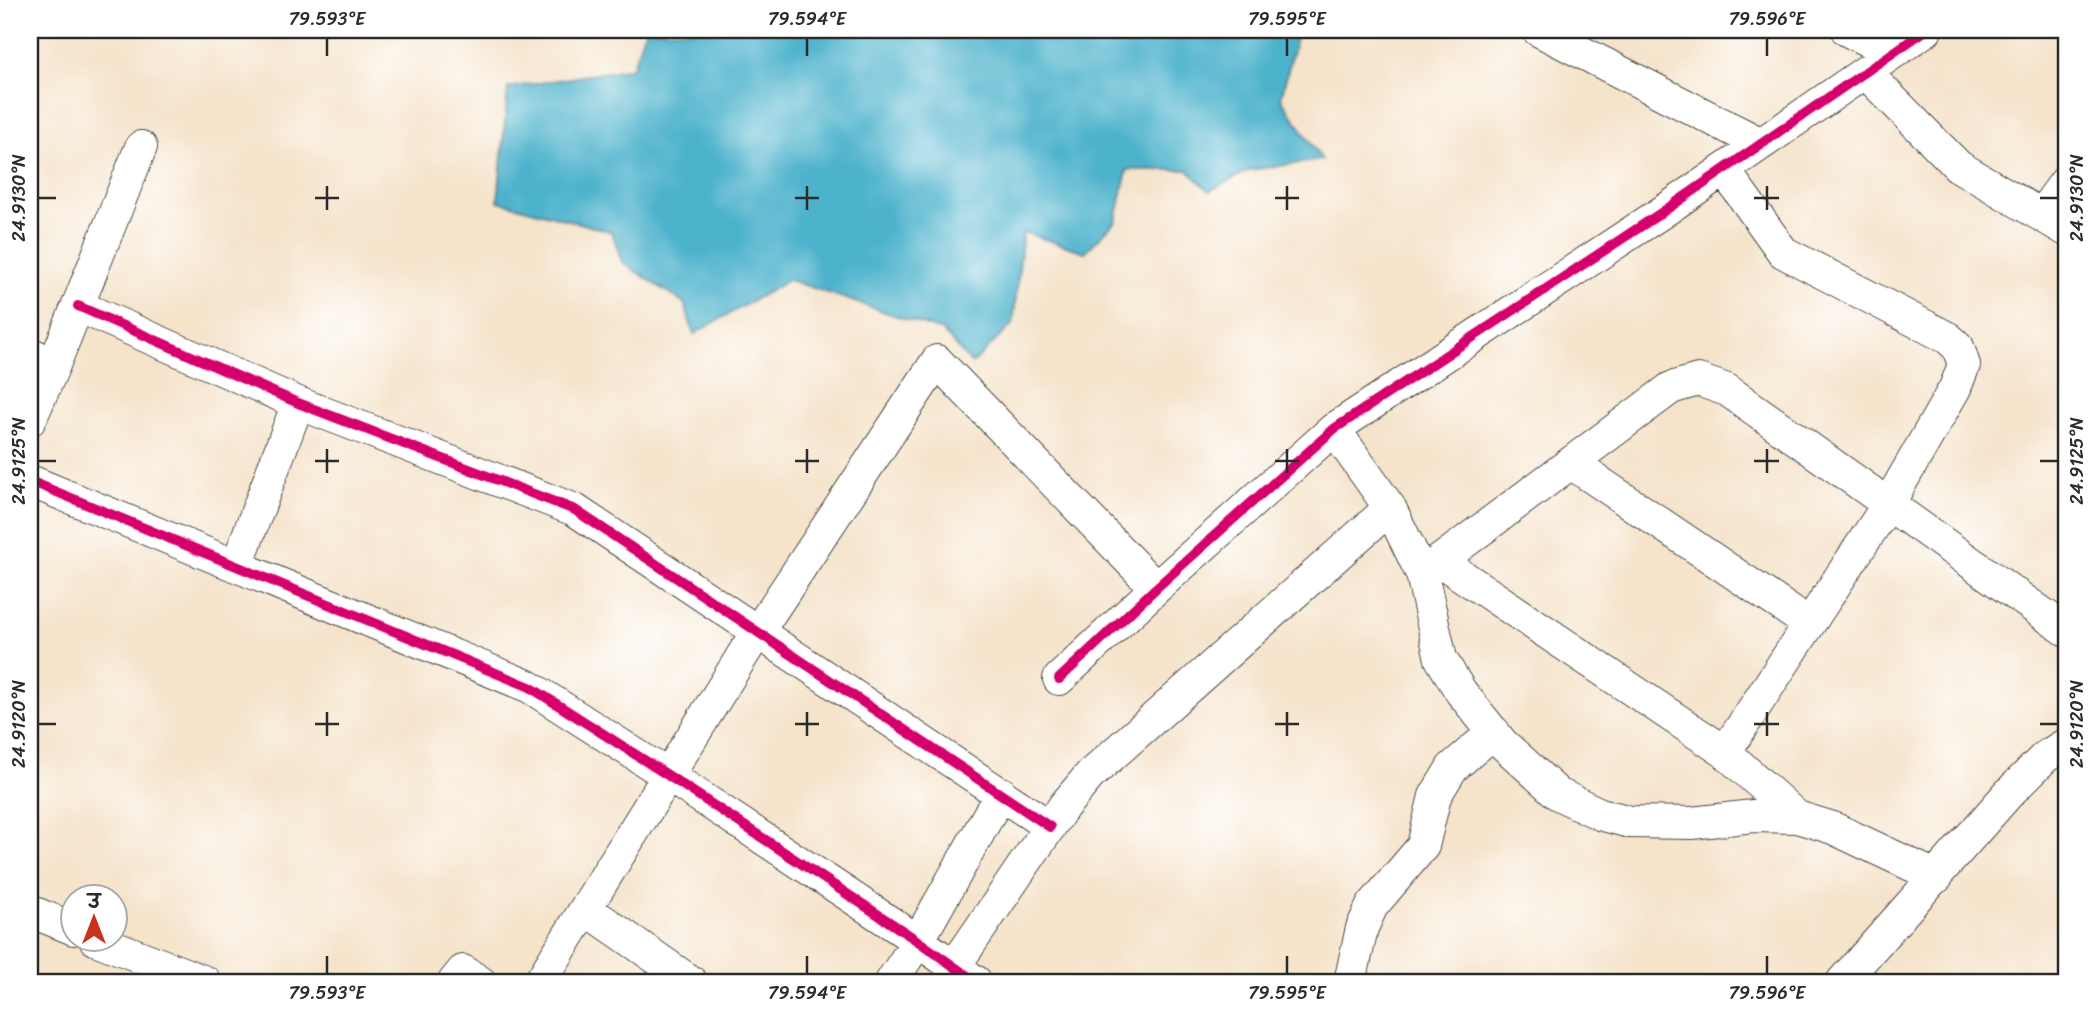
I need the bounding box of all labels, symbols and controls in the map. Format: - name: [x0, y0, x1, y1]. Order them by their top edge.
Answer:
- text: 79.593°E: [289, 3, 366, 35]
- text: 79.594°E: [768, 3, 847, 35]
- text: 79.595°E: [1248, 3, 1327, 35]
- text: 79.596°E: [1729, 3, 1806, 35]
- text: 24.9130°N: [3, 154, 35, 242]
- text: 24.9130°N: [2061, 154, 2093, 242]
- text: 24.9125°N: [3, 417, 35, 505]
- text: 24.9125°N: [2061, 417, 2093, 505]
- text: 24.9120°N: [3, 680, 35, 768]
- text: 24.9120°N: [2061, 680, 2093, 768]
- north arrow: [60, 883, 130, 953]
- text: उ: [86, 885, 103, 918]
- text: 79.593°E: [289, 977, 366, 1009]
- text: 79.594°E: [768, 977, 847, 1009]
- text: 79.595°E: [1248, 977, 1327, 1009]
- text: 79.596°E: [1729, 977, 1806, 1009]

